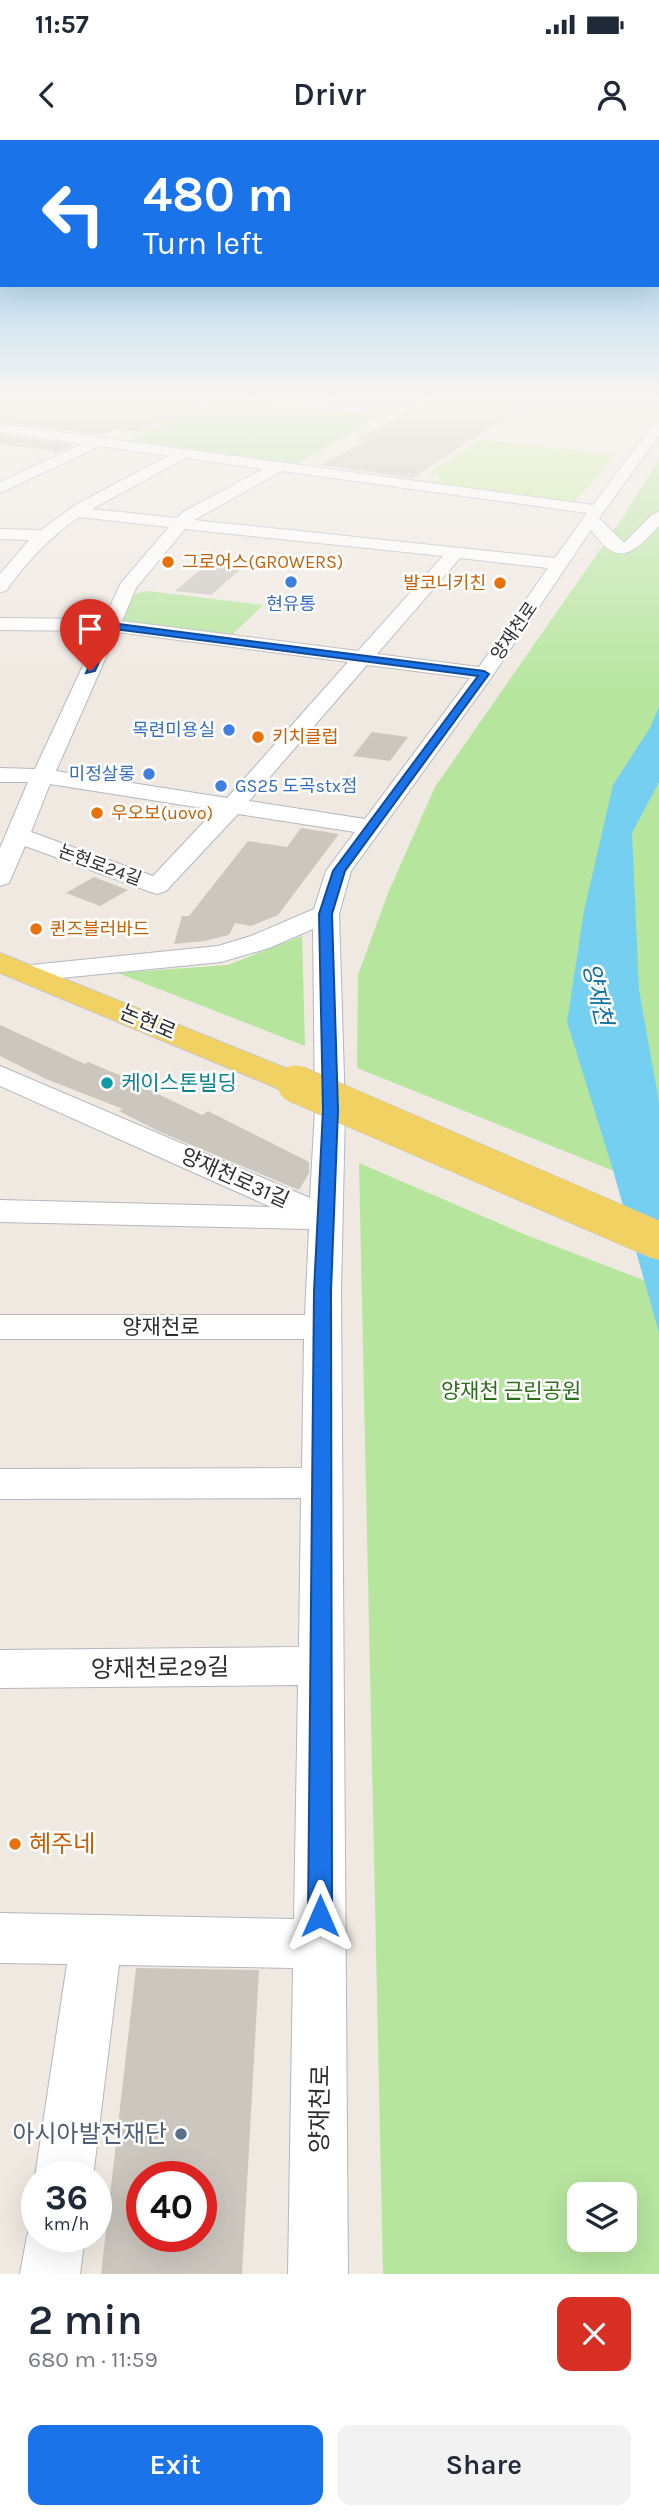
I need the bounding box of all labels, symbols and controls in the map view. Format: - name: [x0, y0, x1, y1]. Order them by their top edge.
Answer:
- text: 11:57: [35, 9, 89, 40]
- icon: back: [28, 76, 66, 114]
- text: Drivr: [293, 76, 366, 113]
- icon: person: [593, 76, 631, 114]
- text: 480 m: [143, 166, 294, 223]
- icon: left: [28, 168, 119, 259]
- text: Turn left: [143, 225, 263, 262]
- place label: 그로어스(GROWERS): [182, 551, 343, 573]
- marker: 그로어스(GROWERS): [160, 554, 176, 570]
- place label: 발코니키친: [403, 572, 486, 594]
- marker: 현유통: [283, 574, 299, 590]
- marker: 발코니키친: [492, 575, 508, 591]
- place label: 현유통: [266, 593, 316, 615]
- street label: 양재천로: [486, 598, 542, 664]
- pin: [60, 599, 120, 671]
- icon: arrive: [71, 610, 109, 648]
- place label: 목련미용실: [132, 719, 215, 741]
- marker: 목련미용실: [221, 722, 237, 738]
- place label: 키치클럽: [272, 726, 338, 748]
- marker: 키치클럽: [250, 729, 266, 745]
- place label: 미정살롱: [69, 763, 135, 785]
- marker: 미정살롱: [141, 766, 157, 782]
- place label: GS25 도곡stx점: [235, 775, 357, 797]
- marker: GS25 도곡stx점: [213, 778, 229, 794]
- place label: 우오보(uovo): [111, 802, 213, 824]
- marker: 우오보(uovo): [89, 805, 105, 821]
- street label: 논현로24길: [55, 840, 145, 890]
- place label: 퀸즈블러바드: [50, 918, 149, 940]
- marker: 퀸즈블러바드: [28, 921, 44, 937]
- water label: 양재천: [577, 960, 618, 1031]
- street label: 논현로: [117, 1000, 179, 1044]
- place label: 케이스톤빌딩: [121, 1071, 237, 1095]
- marker: 케이스톤빌딩: [99, 1075, 115, 1091]
- street label: 양재천로31길: [177, 1143, 293, 1213]
- street label: 양재천로: [122, 1315, 200, 1339]
- park label: 양재천 근린공원: [441, 1379, 581, 1403]
- street label: 양재천로29길: [91, 1653, 229, 1683]
- place label: 혜주네: [29, 1830, 95, 1858]
- marker: 혜주네: [7, 1836, 23, 1852]
- position arrow: [283, 1879, 357, 1953]
- street label: 양재천로: [305, 2065, 335, 2153]
- place label: 아시아발전재단: [12, 2120, 167, 2148]
- marker: 아시아발전재단: [173, 2126, 189, 2142]
- speed limit sign: 40: [126, 2161, 217, 2252]
- text: 36: [45, 2177, 88, 2218]
- map controls: [567, 2182, 637, 2252]
- button: layers: [567, 2182, 637, 2252]
- text: km/h: [44, 2213, 89, 2235]
- text: 2 min: [28, 2295, 143, 2345]
- button: close: [557, 2297, 631, 2371]
- text: 680 m · 11:59: [28, 2346, 158, 2373]
- button: Exit: [28, 2425, 323, 2505]
- button: Share: [337, 2425, 631, 2505]

